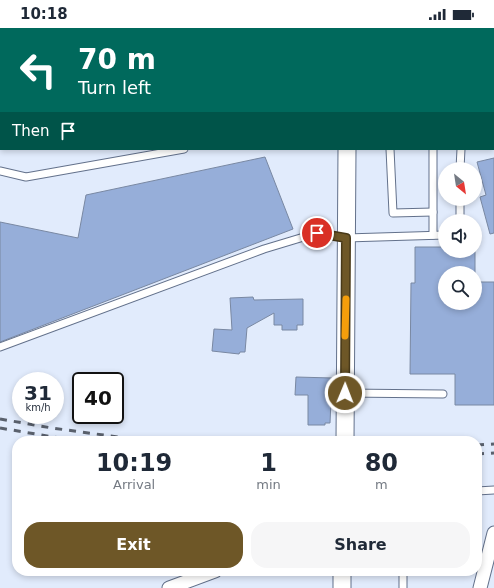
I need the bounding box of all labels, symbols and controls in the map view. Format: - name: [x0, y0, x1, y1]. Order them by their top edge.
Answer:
- text: 10:18: [20, 5, 68, 23]
- text: 70 m: [78, 43, 156, 76]
- icon: left: [12, 44, 64, 96]
- text: Turn left: [78, 77, 151, 98]
- icon: arrive: [57, 120, 79, 142]
- text: Then: [12, 122, 49, 140]
- north arrow: [438, 162, 482, 206]
- map controls: [438, 162, 482, 310]
- button: sound: [438, 214, 482, 258]
- pin: [300, 216, 334, 250]
- icon: arrive: [306, 222, 328, 244]
- button: search: [438, 266, 482, 310]
- speed limit sign: 40: [72, 372, 124, 424]
- position arrow: [324, 372, 366, 414]
- text: 31: [24, 381, 52, 405]
- text: km/h: [25, 402, 51, 413]
- text: 10:19: [96, 449, 172, 477]
- text: 1: [260, 449, 277, 477]
- text: 80: [365, 449, 398, 477]
- text: Arrival: [113, 477, 155, 492]
- text: min: [256, 477, 281, 492]
- text: m: [375, 477, 388, 492]
- button: Exit: [24, 522, 243, 568]
- button: Share: [251, 522, 470, 568]

